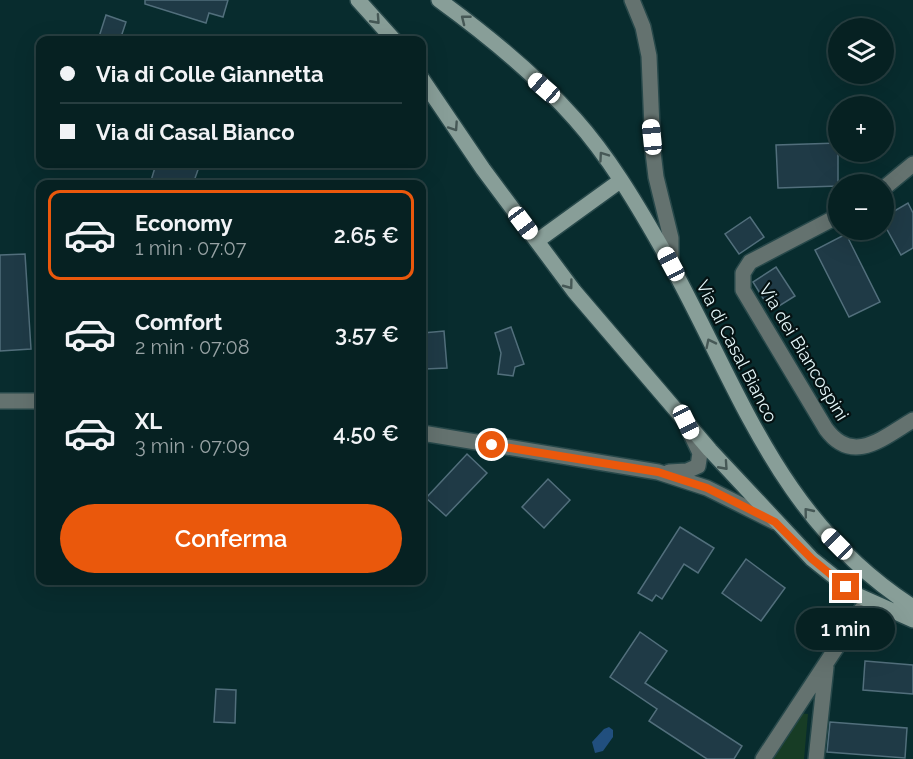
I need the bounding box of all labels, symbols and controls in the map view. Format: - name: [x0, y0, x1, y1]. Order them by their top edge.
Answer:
- one-way arrow: [369, 13, 380, 24]
- one-way arrow: [461, 16, 472, 27]
- map controls: [828, 18, 894, 240]
- button: layers: [828, 18, 894, 84]
- text: Via di Colle Giannetta: [96, 61, 324, 87]
- car: [525, 69, 563, 107]
- button: +: [828, 96, 894, 162]
- car: [641, 118, 663, 156]
- text: Via di Casal Bianco: [96, 119, 294, 145]
- one-way arrow: [447, 121, 458, 132]
- one-way arrow: [599, 152, 610, 163]
- button: −: [828, 174, 894, 240]
- car: [505, 203, 541, 243]
- icon: car: [63, 208, 117, 262]
- text: Economy: [135, 210, 233, 236]
- text: 2.65 €: [334, 222, 399, 248]
- text: 1 min · 07:07: [135, 236, 246, 260]
- car: [655, 244, 687, 284]
- street label: Via di Casal Bianco: [692, 276, 782, 426]
- one-way arrow: [562, 278, 573, 289]
- street label: Via dei Biancospini: [755, 280, 853, 424]
- icon: car: [63, 307, 117, 361]
- text: Comfort: [135, 309, 222, 335]
- text: 3.57 €: [335, 321, 399, 347]
- text: 2 min · 07:08: [135, 335, 250, 359]
- one-way arrow: [706, 339, 718, 350]
- car: [670, 402, 702, 442]
- icon: car: [63, 406, 117, 460]
- text: XL: [135, 408, 162, 434]
- text: 4.50 €: [333, 420, 399, 446]
- route start: [478, 431, 505, 458]
- text: 3 min · 07:09: [135, 434, 250, 458]
- one-way arrow: [717, 459, 728, 470]
- button: Conferma: [60, 504, 402, 573]
- one-way arrow: [804, 507, 815, 518]
- car: [818, 525, 856, 563]
- route end: [832, 573, 859, 600]
- callout: 1 min: [796, 608, 896, 650]
- text: 1 min: [821, 617, 870, 641]

